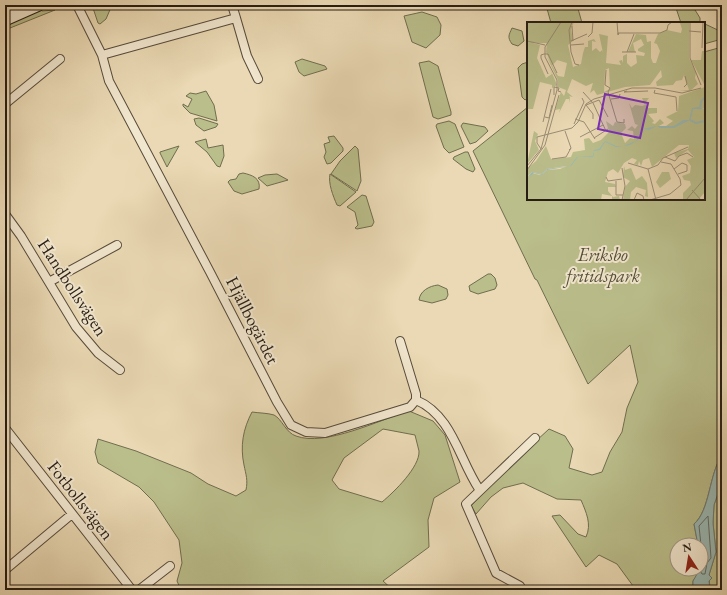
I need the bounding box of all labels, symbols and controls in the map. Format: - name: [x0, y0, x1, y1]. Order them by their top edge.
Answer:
- inset map: [527, 22, 705, 200]
- street label: Handbollsvägen: [33, 234, 113, 341]
- park label: Eriksbo fritidspark: [562, 243, 640, 288]
- street label: Hjällbogärdet: [221, 272, 285, 368]
- street label: Fotbollsvägen: [43, 456, 120, 545]
- north arrow: [669, 537, 709, 577]
- text: N: [681, 539, 693, 555]

